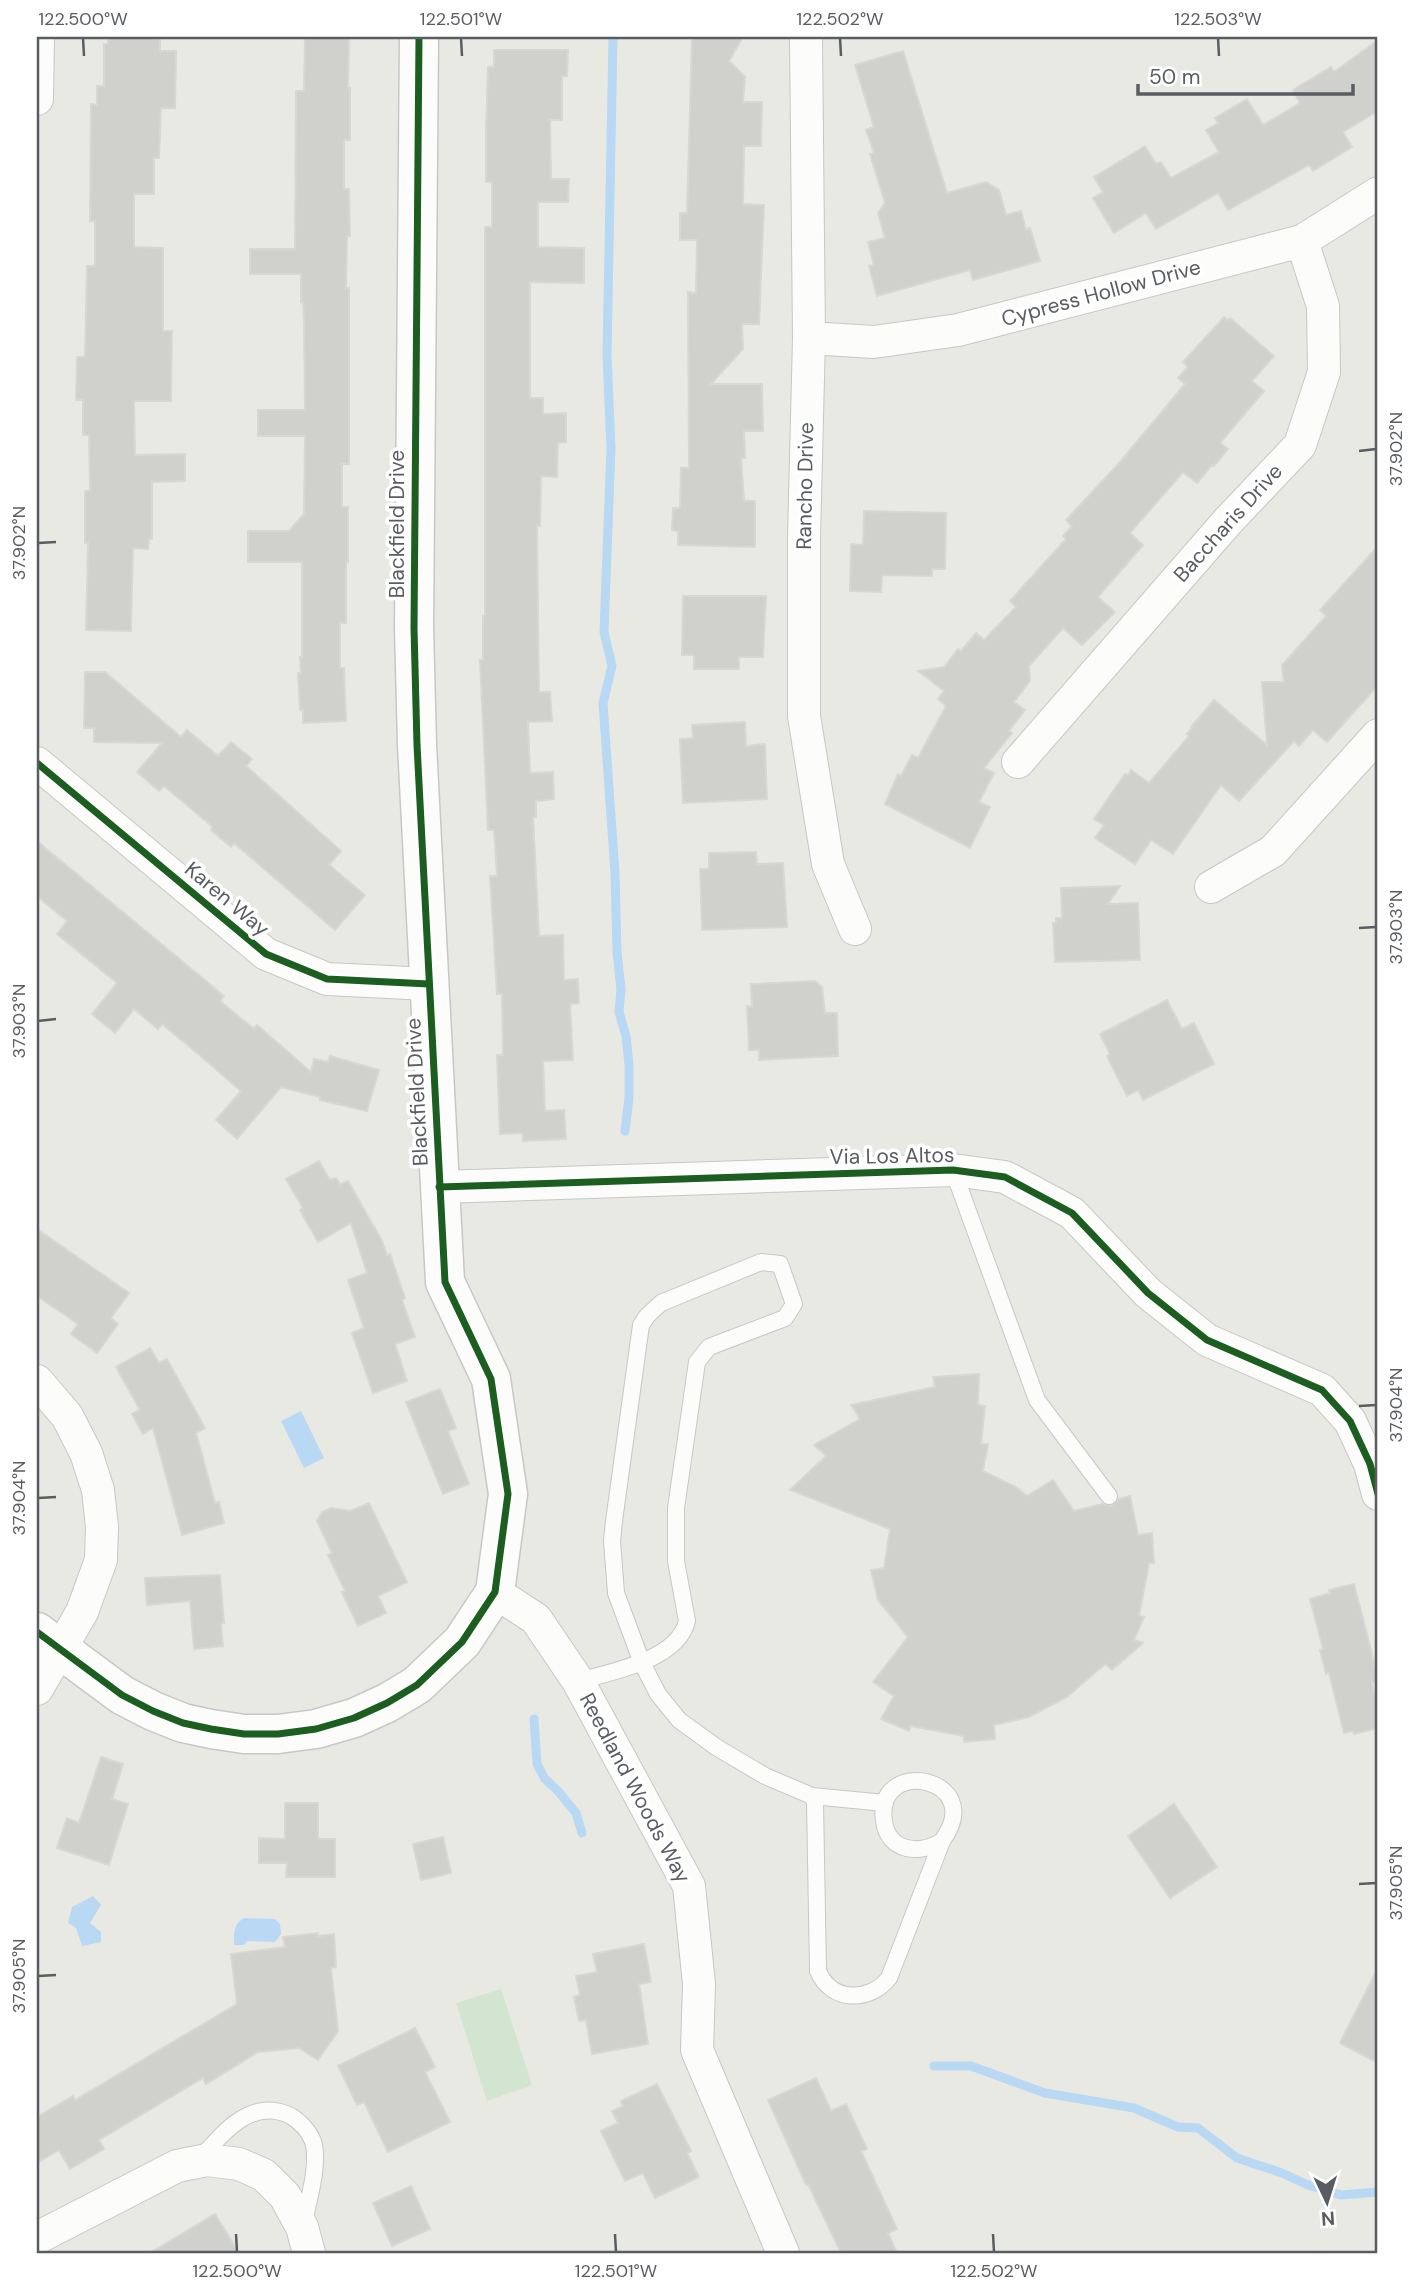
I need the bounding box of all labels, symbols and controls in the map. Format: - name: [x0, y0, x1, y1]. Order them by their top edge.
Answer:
- text: 122.500°W: [38, 7, 128, 31]
- text: 122.501°W: [420, 7, 502, 31]
- text: 122.502°W: [797, 7, 884, 31]
- text: 122.503°W: [1174, 7, 1262, 31]
- scale bar: [1138, 52, 1354, 96]
- text: 50 m: [1149, 63, 1200, 91]
- street label: Cypress Hollow Drive: [998, 253, 1204, 333]
- text: 37.902°N: [1384, 412, 1408, 486]
- street label: Rancho Drive: [790, 422, 820, 550]
- street label: Blackfield Drive: [383, 450, 411, 598]
- street label: Baccharis Drive: [1167, 458, 1289, 588]
- text: 37.902°N: [7, 506, 31, 580]
- street label: Karen Way: [179, 855, 275, 943]
- text: 37.903°N: [1384, 890, 1408, 964]
- text: 37.903°N: [7, 984, 31, 1058]
- street label: Blackfield Drive: [399, 1017, 435, 1167]
- street label: Via Los Altos: [829, 1141, 955, 1171]
- text: 37.904°N: [1384, 1367, 1408, 1443]
- text: 37.904°N: [7, 1460, 31, 1536]
- street label: Reedland Woods Way: [573, 1688, 697, 1888]
- text: 37.905°N: [1384, 1845, 1408, 1921]
- text: 37.905°N: [7, 1938, 31, 2014]
- north arrow: [1292, 2168, 1362, 2238]
- text: N: [1320, 2206, 1336, 2231]
- text: 122.500°W: [192, 2259, 282, 2283]
- text: 122.501°W: [575, 2259, 657, 2283]
- text: 122.502°W: [951, 2259, 1038, 2283]

